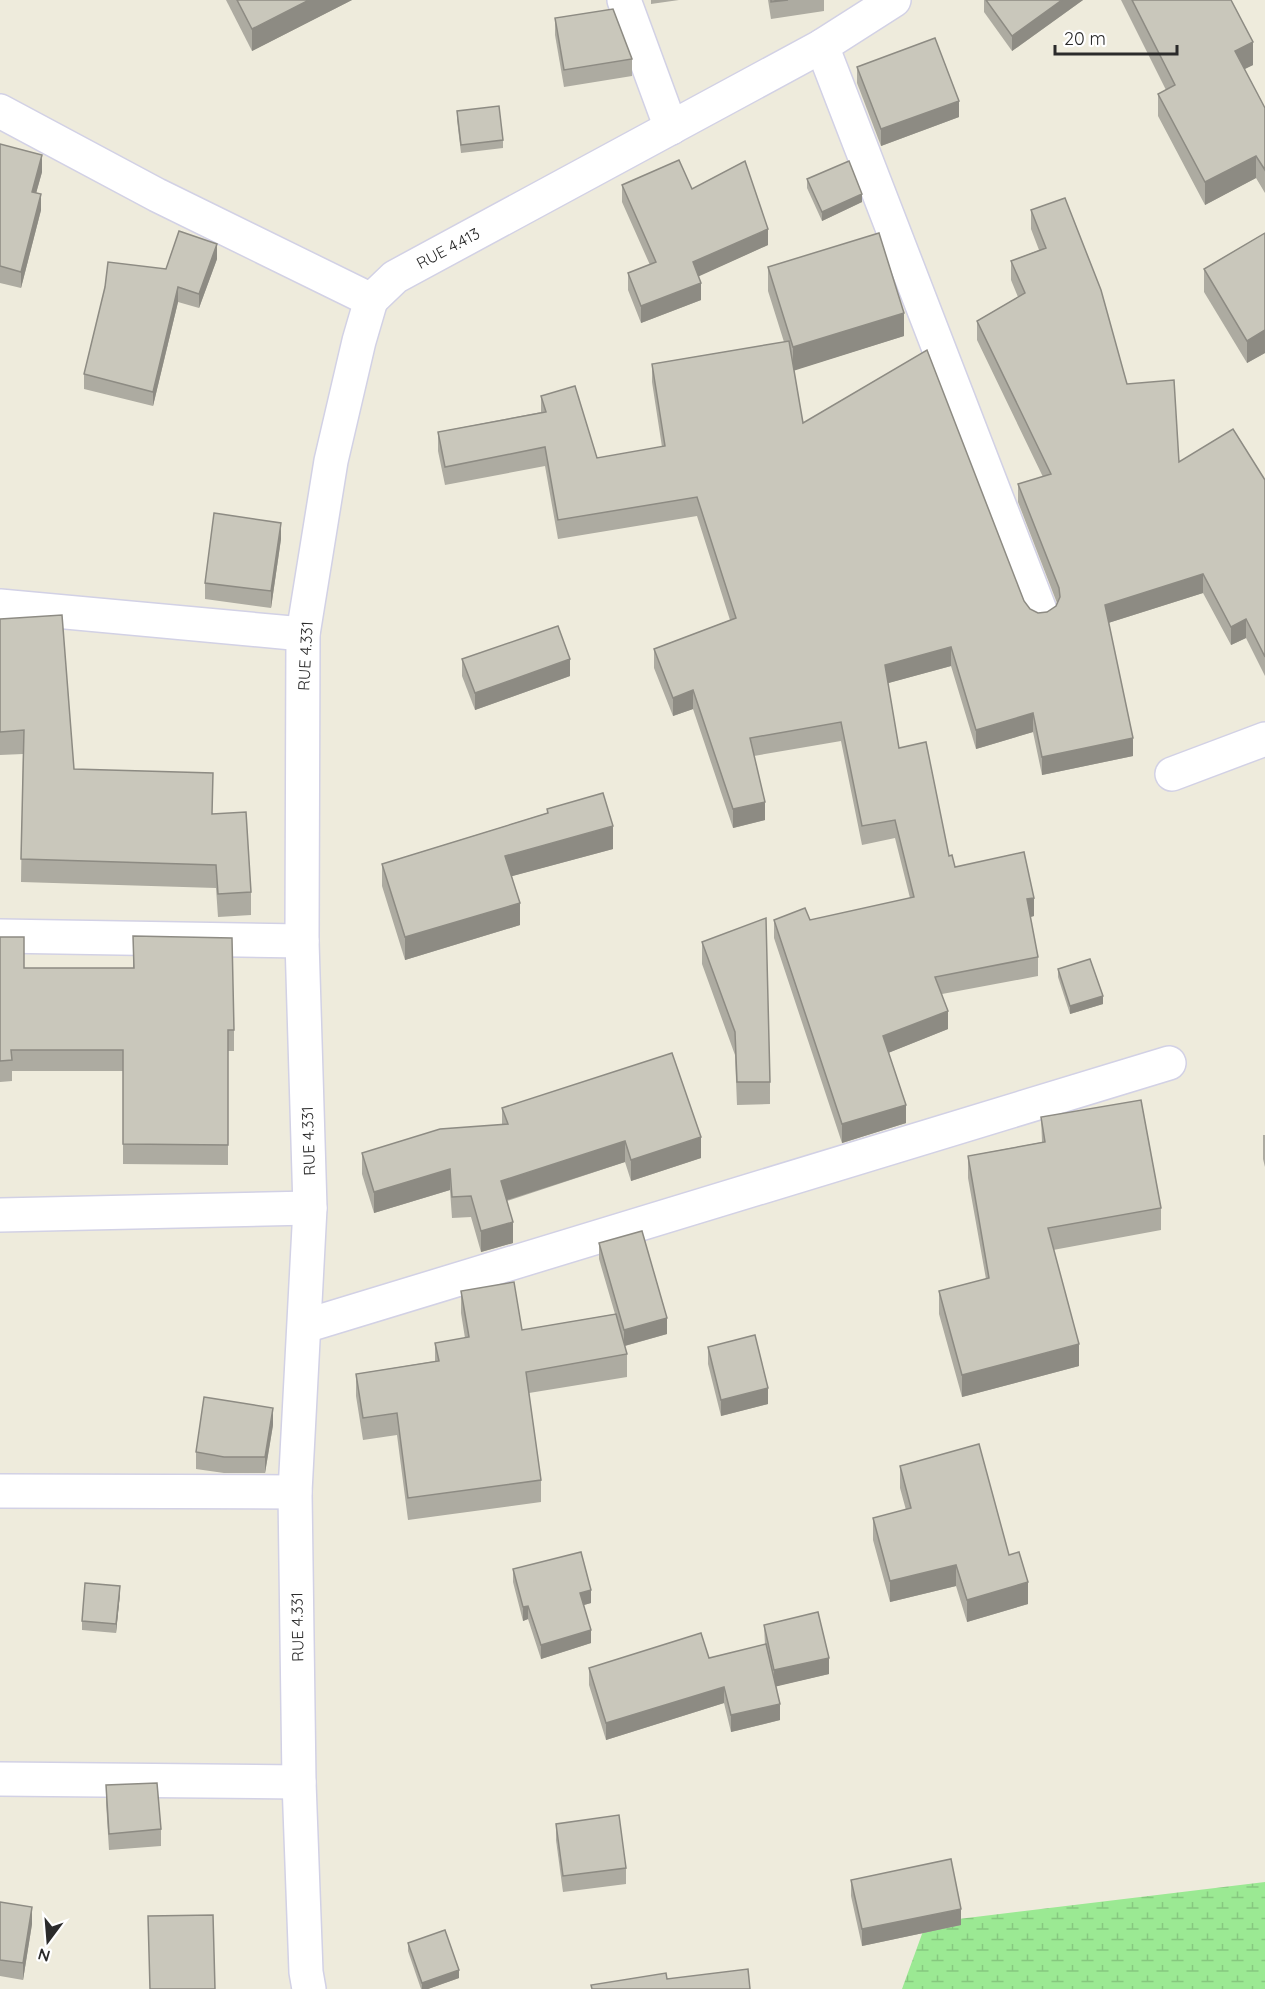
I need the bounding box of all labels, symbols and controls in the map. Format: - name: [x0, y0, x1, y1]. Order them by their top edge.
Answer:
- scale bar: [1055, 18, 1176, 56]
- text: 20 m: [1064, 27, 1106, 50]
- street label: RUE 4.413: [413, 223, 483, 273]
- street label: RUE 4.331: [293, 621, 317, 691]
- street label: RUE 4.331: [297, 1106, 319, 1176]
- street label: RUE 4.331: [286, 1592, 308, 1662]
- north arrow: [18, 1911, 78, 1971]
- text: N: [35, 1944, 52, 1967]

